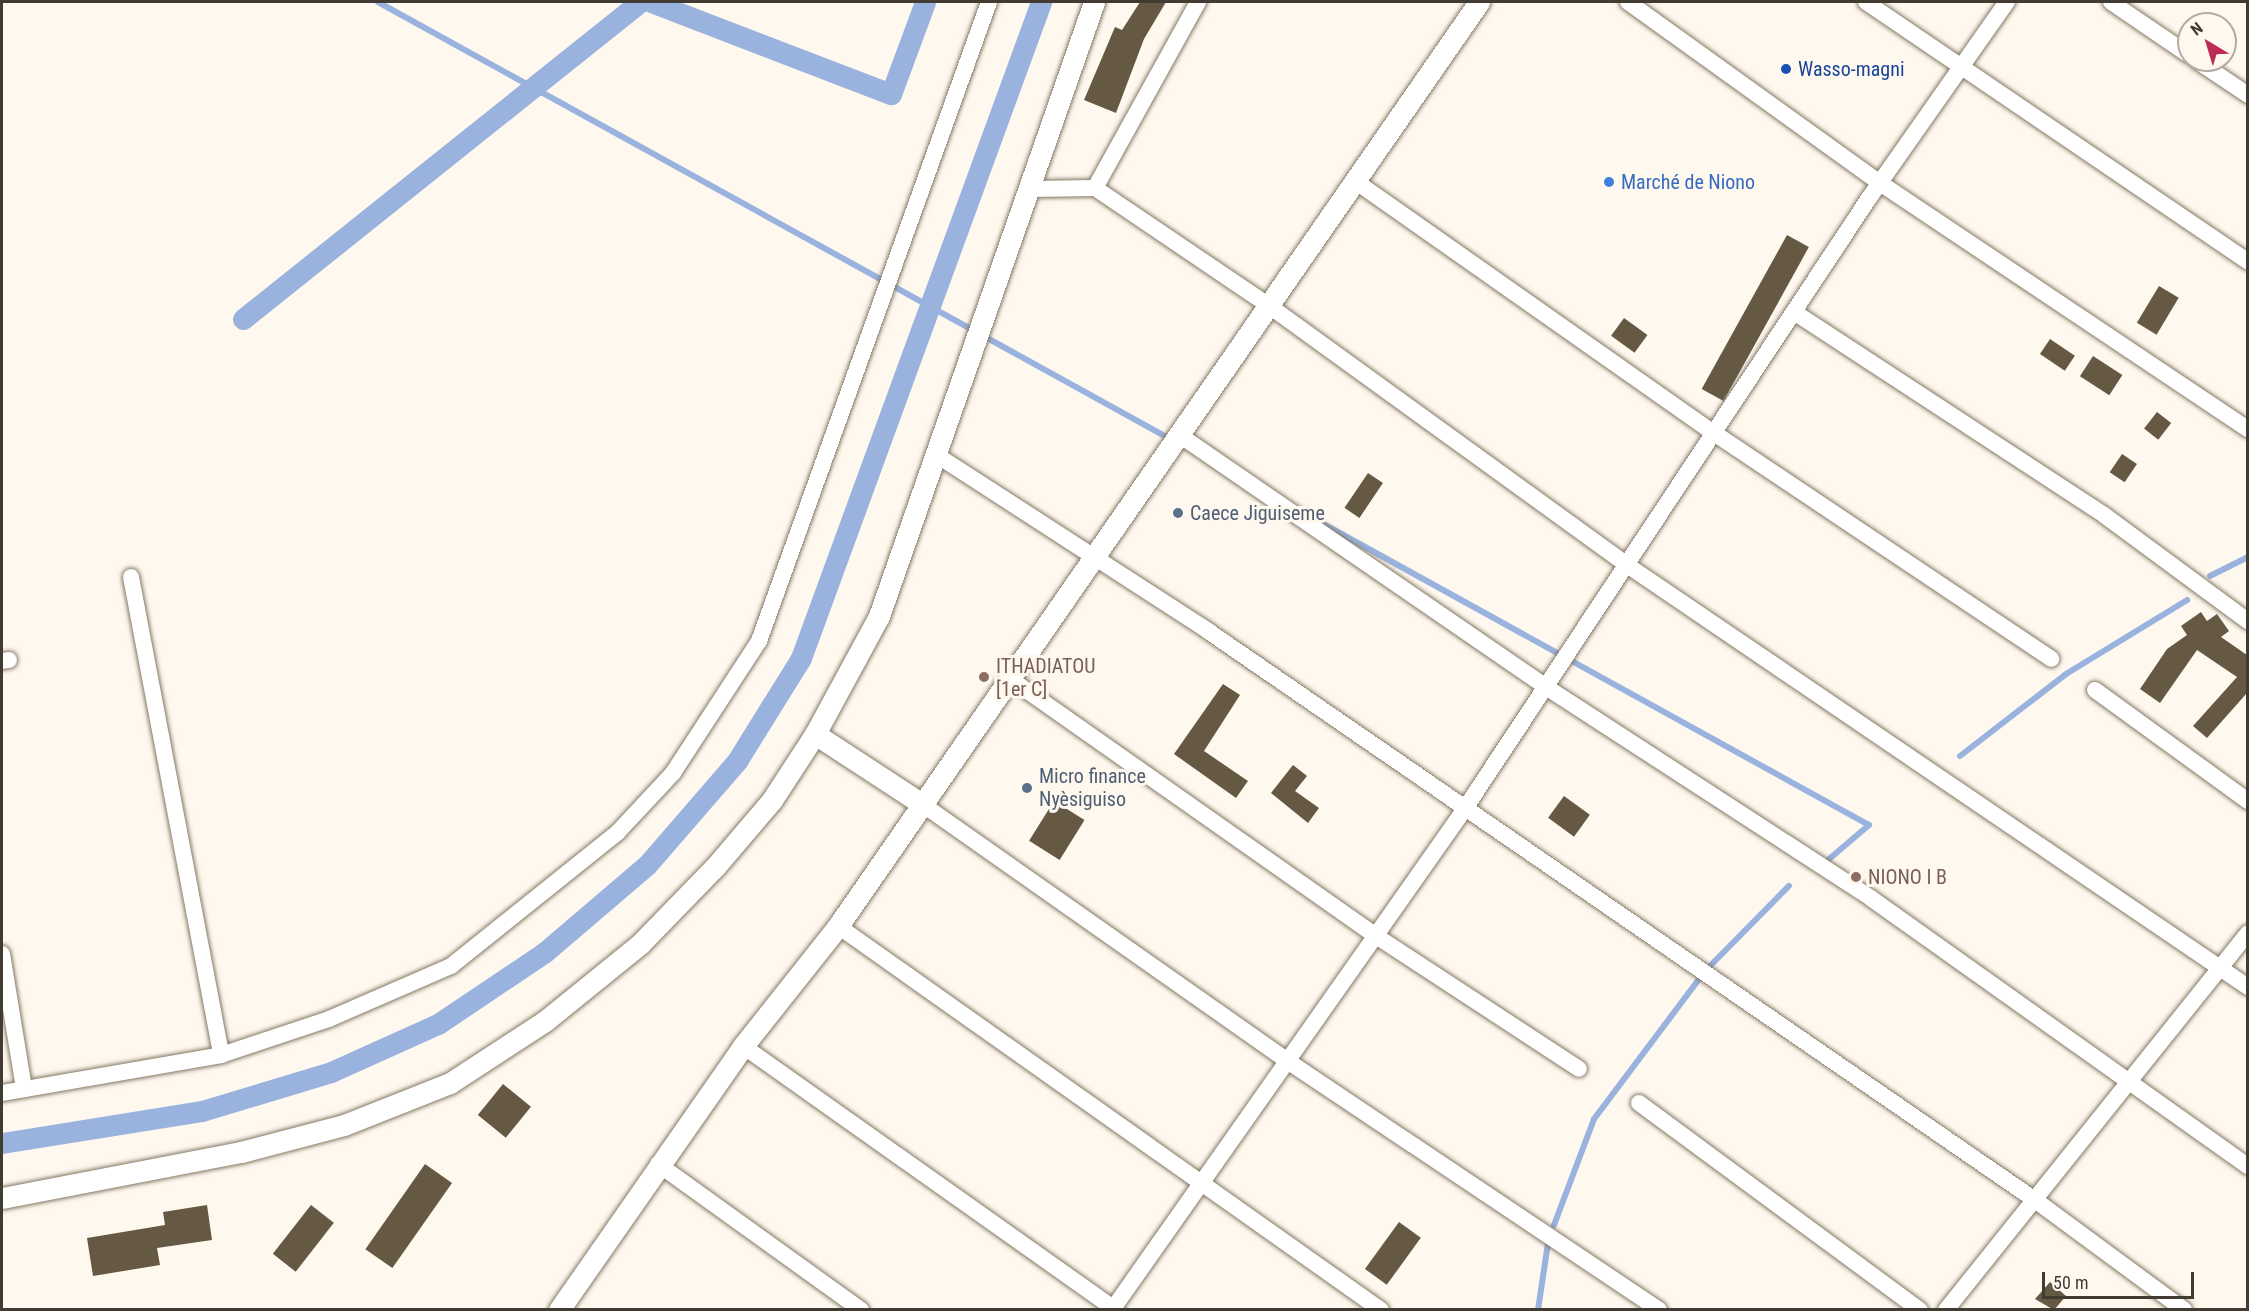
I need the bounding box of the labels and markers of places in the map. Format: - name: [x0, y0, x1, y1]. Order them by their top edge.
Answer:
- place label: Wasso-magni: [1798, 57, 1905, 81]
- marker: Wasso-magni: [1779, 62, 1793, 76]
- place label: Marché de Niono: [1621, 170, 1755, 194]
- marker: Marché de Niono: [1602, 175, 1616, 189]
- place label: Caece Jiguiseme: [1190, 501, 1325, 525]
- marker: Caece Jiguiseme: [1171, 506, 1185, 520]
- place label: ITHADIATOU [1er C]: [996, 654, 1095, 701]
- marker: ITHADIATOU [1er C]: [977, 670, 991, 684]
- place label: Micro finance Nyèsiguiso: [1039, 765, 1146, 812]
- marker: Micro finance Nyèsiguiso: [1020, 781, 1034, 795]
- place label: NIONO I B: [1868, 865, 1947, 889]
- marker: NIONO I B: [1849, 870, 1863, 884]

